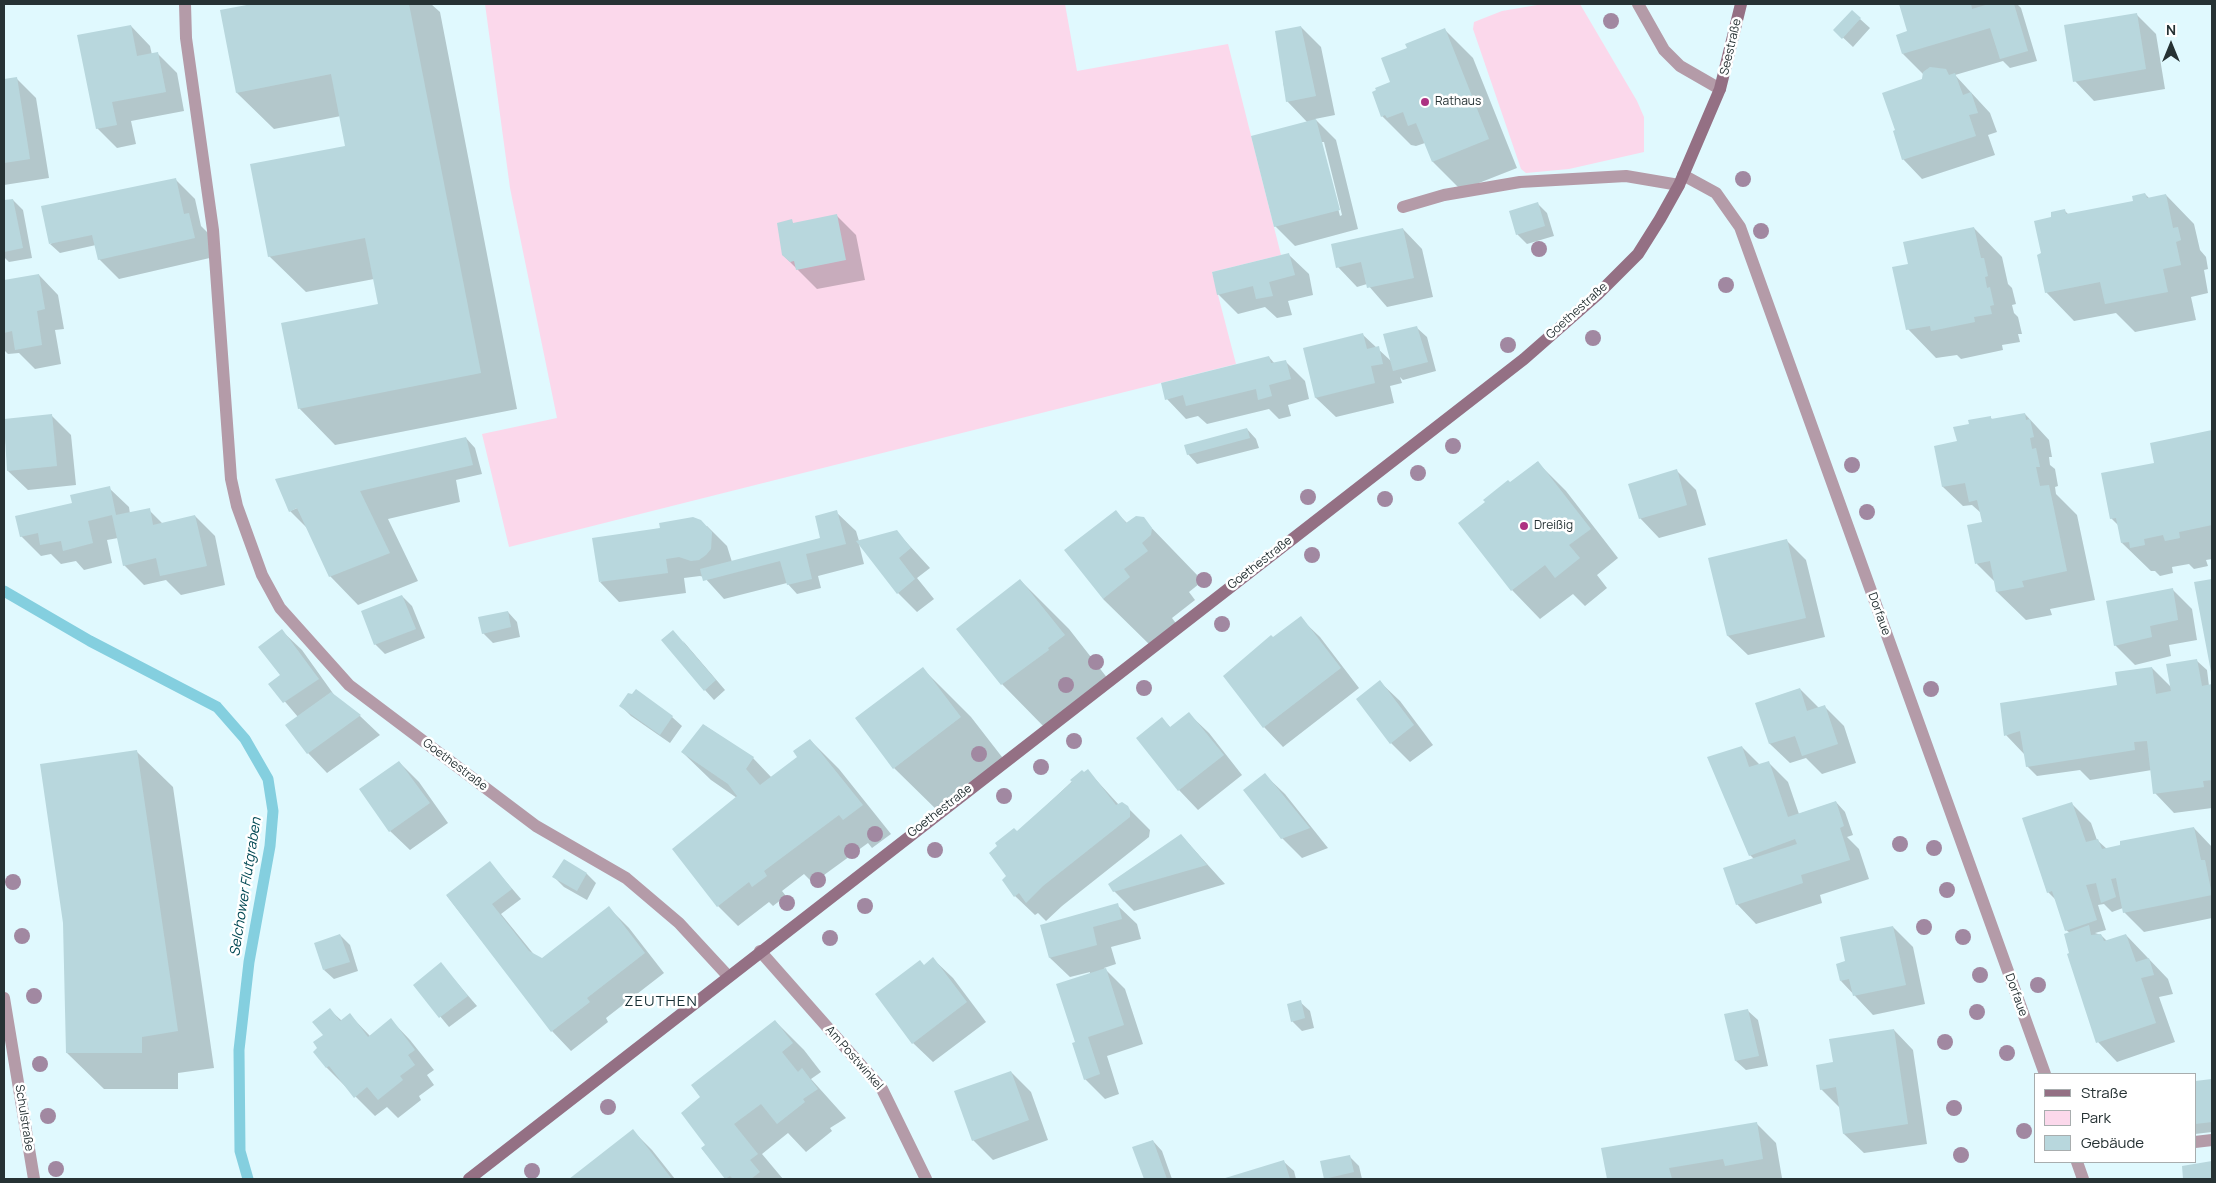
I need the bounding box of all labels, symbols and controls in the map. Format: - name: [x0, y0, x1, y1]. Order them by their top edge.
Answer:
- street label: Seestraße: [1718, 17, 1744, 77]
- north arrow: [2146, 20, 2196, 70]
- text: N: [2166, 20, 2176, 39]
- place label: Rathaus: [1435, 95, 1481, 109]
- marker: Rathaus: [1419, 96, 1431, 108]
- street label: Goethestraße: [1543, 280, 1611, 342]
- place label: Dreißig: [1534, 519, 1573, 533]
- marker: Dreißig: [1518, 520, 1530, 532]
- street label: Goethestraße: [1225, 533, 1295, 593]
- street label: Dorfaue: [1865, 591, 1893, 637]
- street label: Goethestraße: [420, 736, 490, 794]
- street label: Goethestraße: [905, 781, 975, 841]
- water label: Selchower Flutgraben: [227, 816, 265, 958]
- street label: Dorfaue: [2002, 972, 2030, 1018]
- district label: ZEUTHEN: [623, 993, 699, 1011]
- street label: Am Postwinkel: [822, 1023, 886, 1093]
- legend: [2034, 1073, 2196, 1163]
- text: Straße: [2081, 1082, 2127, 1103]
- street label: Schulstraße: [12, 1084, 36, 1152]
- text: Park: [2081, 1107, 2111, 1128]
- text: Gebäude: [2081, 1132, 2144, 1153]

